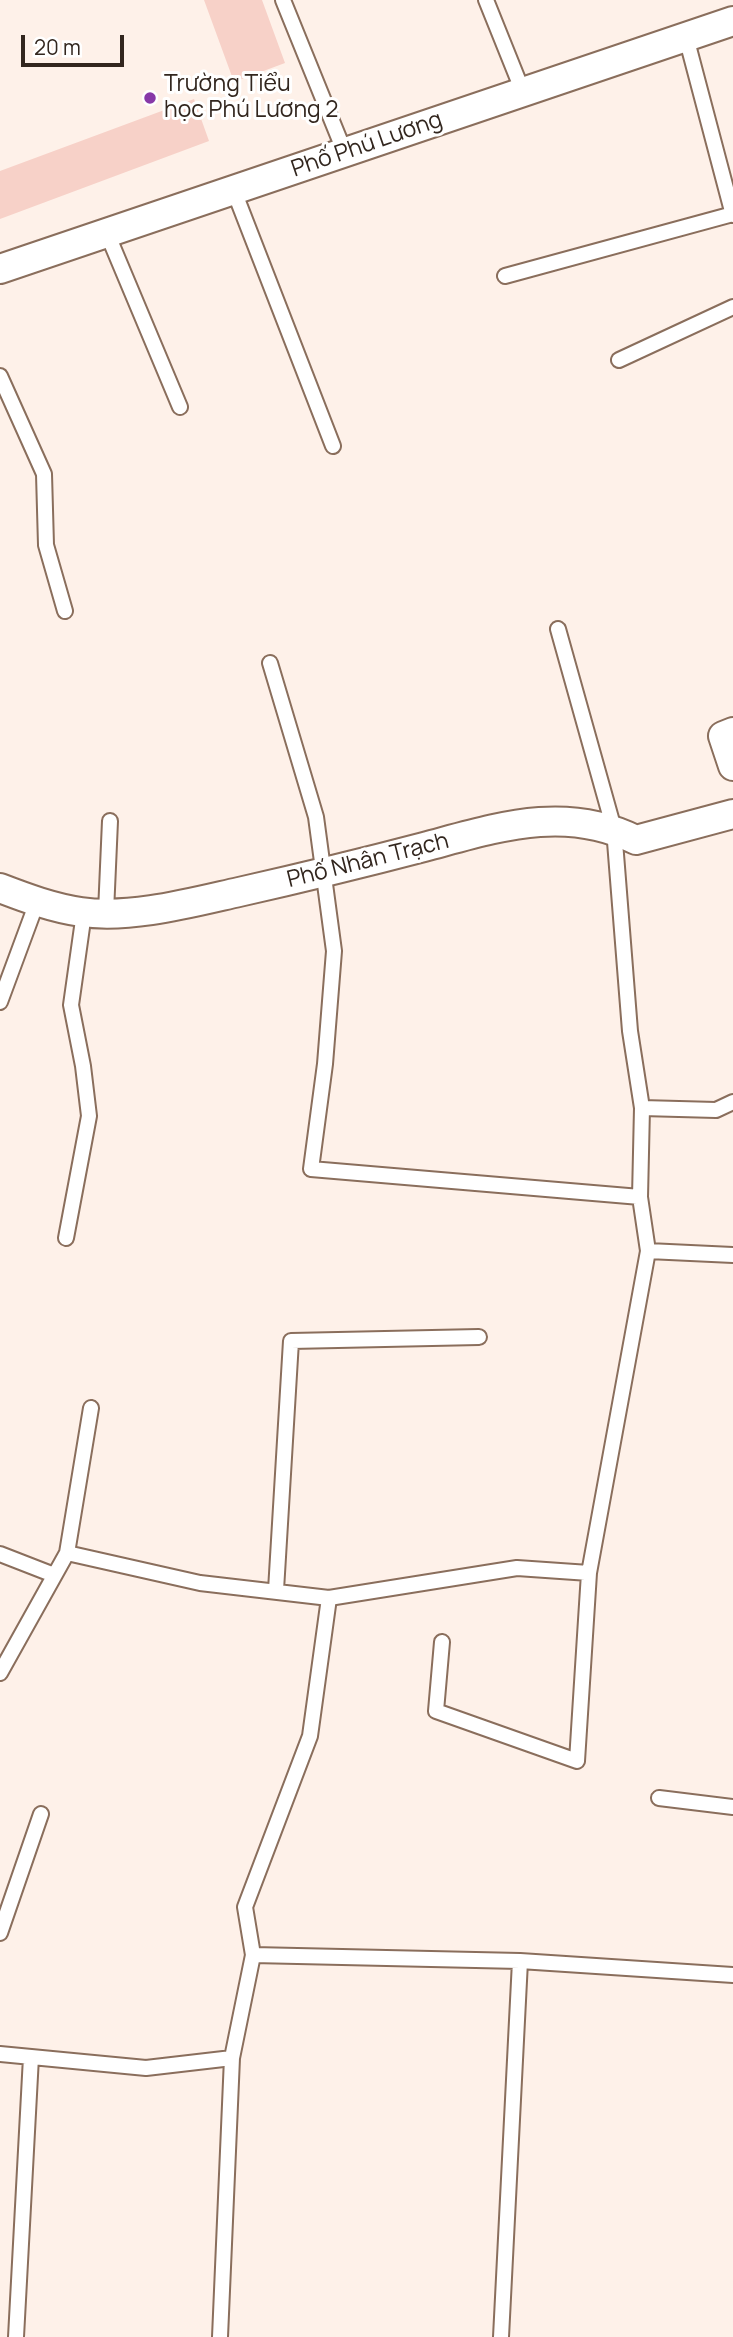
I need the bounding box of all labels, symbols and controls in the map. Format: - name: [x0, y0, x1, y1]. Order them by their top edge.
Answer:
- scale bar: [24, 21, 128, 65]
- text: 20 m: [34, 33, 81, 61]
- place label: Trường Tiểu học Phú Lương 2: [164, 71, 338, 125]
- marker: Trường Tiểu học Phú Lương 2: [142, 90, 158, 106]
- street label: Phố Phú Lương: [288, 106, 446, 184]
- street label: Phố Nhân Trạch: [284, 828, 452, 894]

